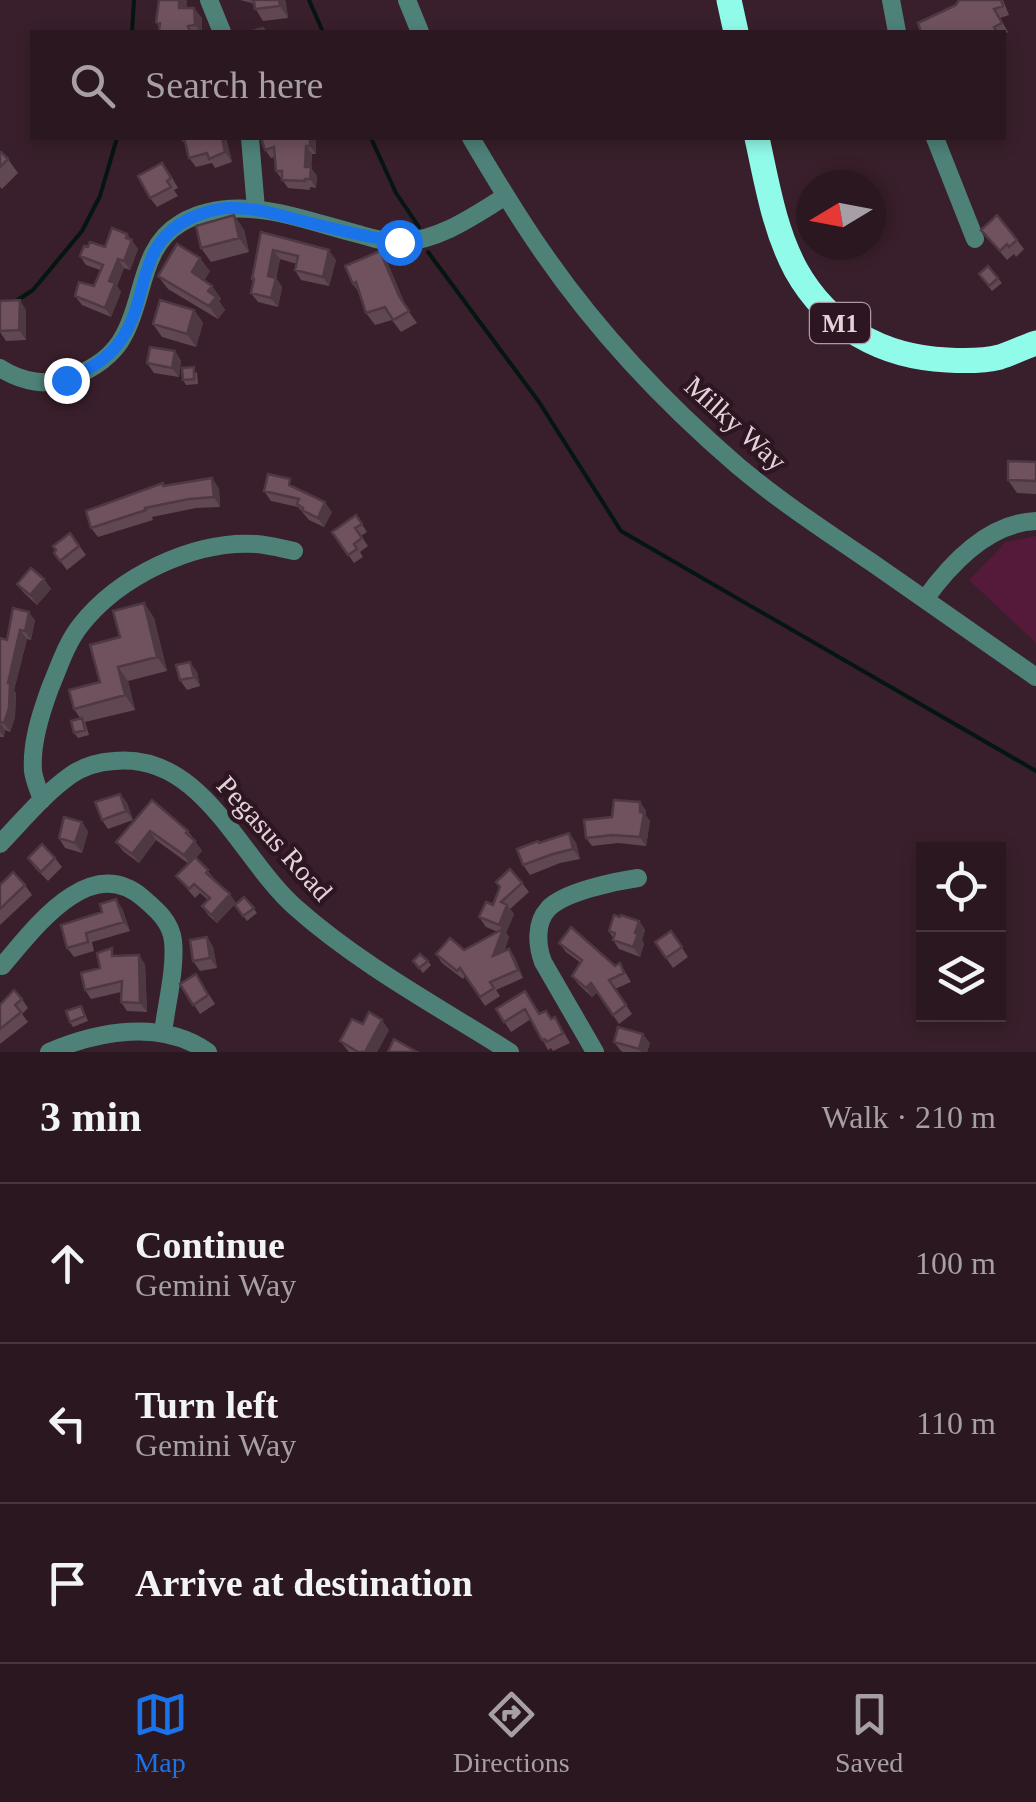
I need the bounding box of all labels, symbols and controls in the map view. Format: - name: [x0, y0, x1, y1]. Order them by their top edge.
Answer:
- search box: [30, 30, 1006, 140]
- icon: search: [65, 58, 120, 113]
- text: Search here: [145, 64, 323, 106]
- north arrow: [796, 170, 886, 260]
- route start: [377, 220, 423, 266]
- road number: M1: [810, 303, 870, 343]
- route end: [44, 358, 90, 404]
- street label: Milky Way: [679, 370, 793, 477]
- street label: Pegasus Road: [211, 770, 338, 907]
- map controls: [916, 842, 1006, 1022]
- button: locate: [916, 842, 1006, 932]
- button: layers: [916, 932, 1006, 1022]
- text: 3 min: [40, 1094, 142, 1140]
- text: Walk · 210 m: [822, 1099, 996, 1135]
- text: Continue: [135, 1224, 285, 1266]
- icon: ahead: [40, 1236, 95, 1291]
- text: 100 m: [915, 1245, 996, 1281]
- text: Gemini Way: [135, 1267, 296, 1303]
- text: Turn left: [135, 1384, 278, 1426]
- icon: left: [40, 1396, 95, 1451]
- text: 110 m: [916, 1405, 996, 1441]
- text: Gemini Way: [135, 1427, 296, 1463]
- icon: arrive: [40, 1556, 95, 1611]
- text: Arrive at destination: [135, 1562, 473, 1604]
- tab: Map: [133, 1687, 188, 1779]
- tab: Directions: [453, 1687, 570, 1779]
- tab: Saved: [835, 1687, 903, 1779]

